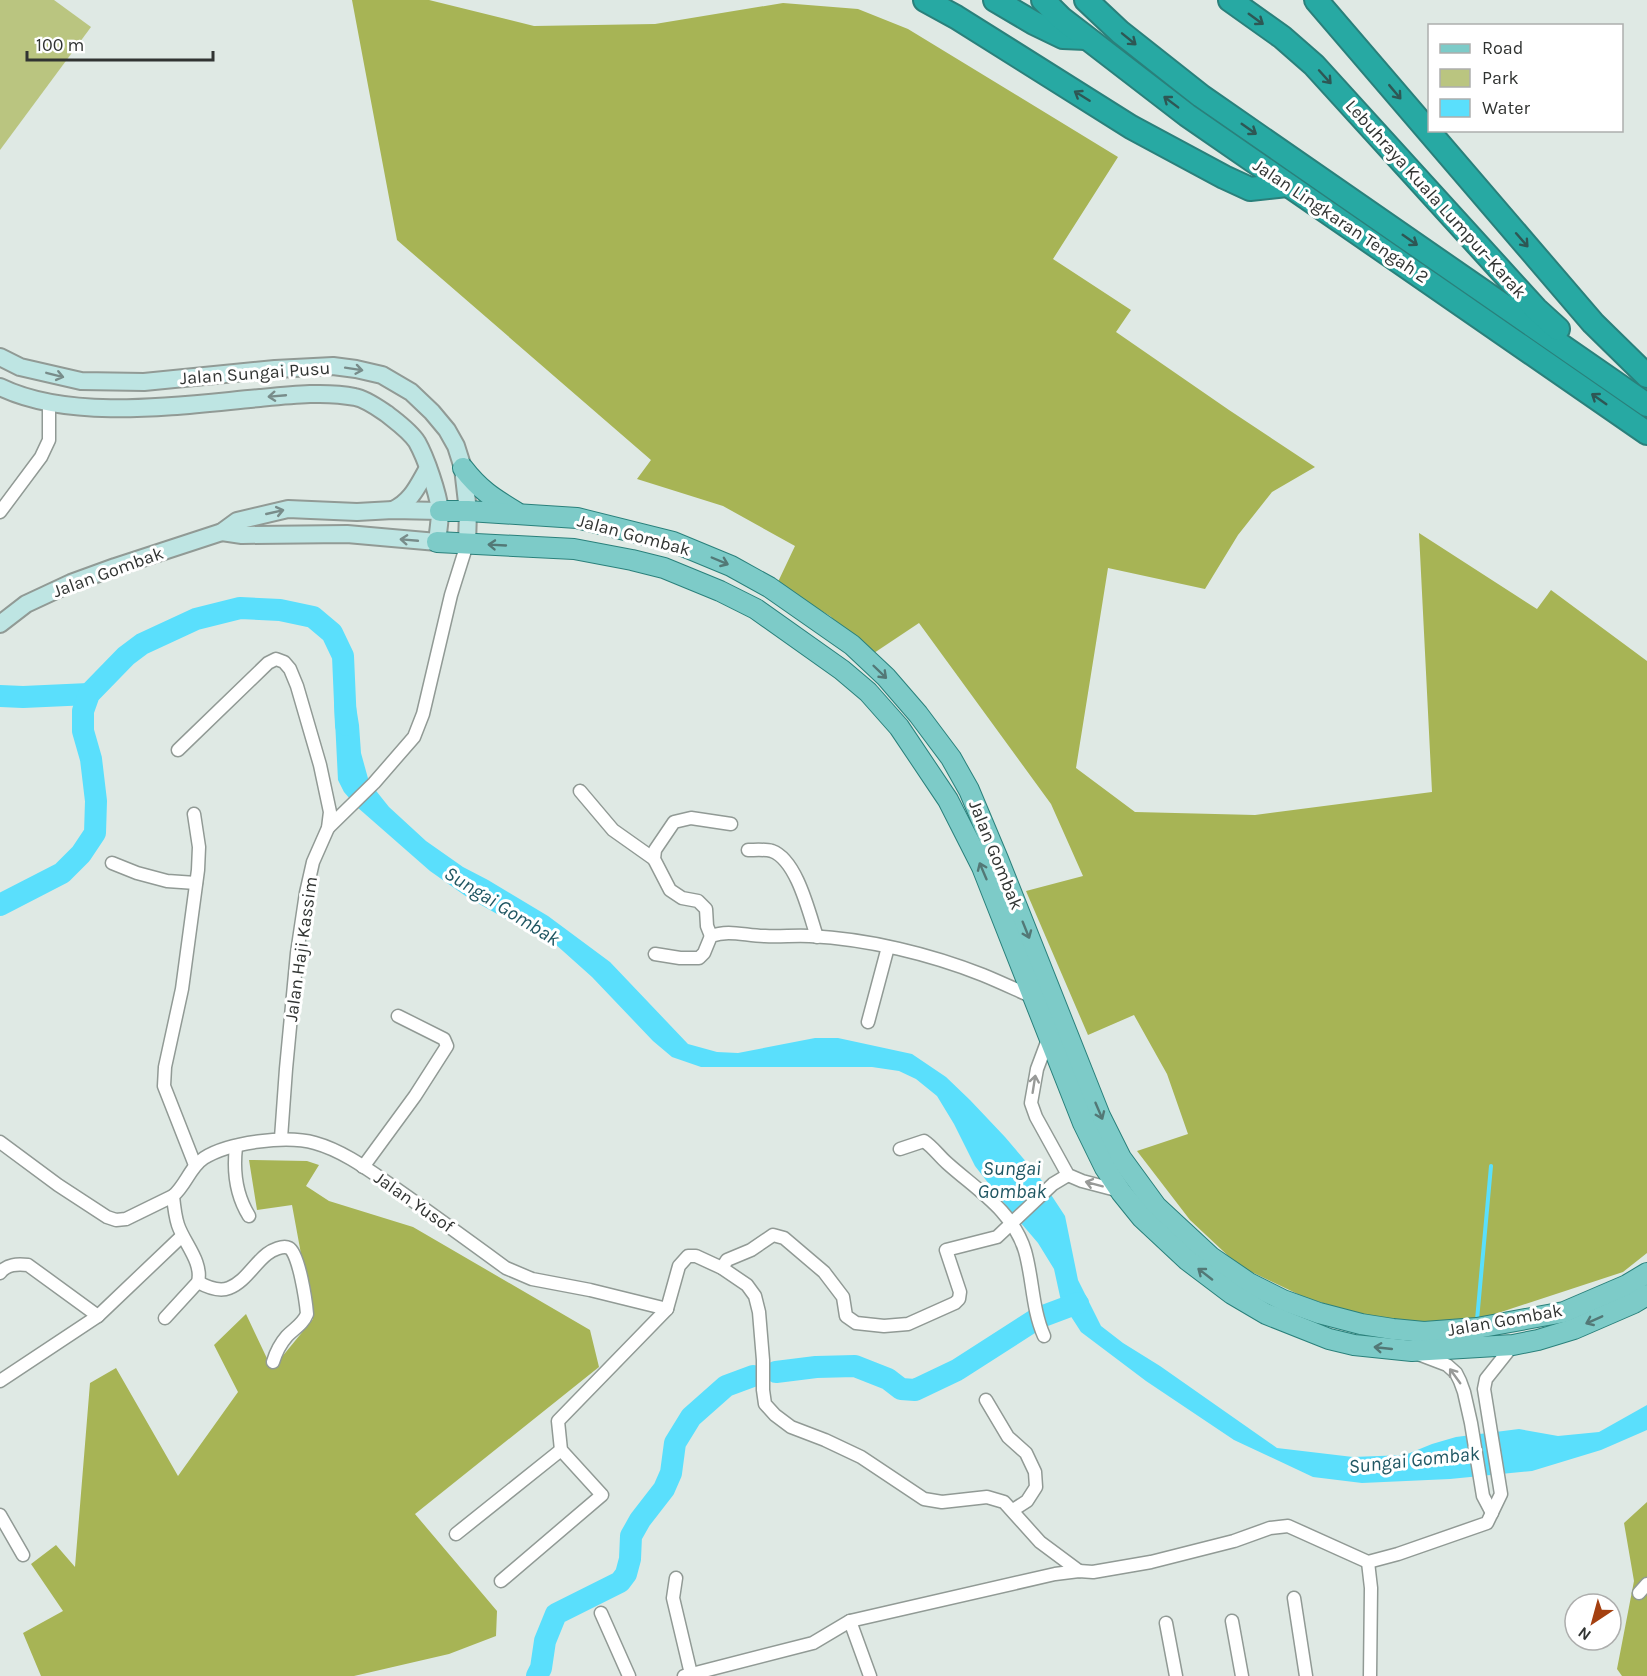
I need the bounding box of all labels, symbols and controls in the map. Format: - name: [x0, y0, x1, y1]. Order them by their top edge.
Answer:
- one-way arrow: [1247, 13, 1263, 25]
- scale bar: [27, 24, 213, 62]
- legend: [1428, 24, 1623, 132]
- one-way arrow: [1121, 33, 1137, 46]
- text: 100 m: [36, 34, 84, 56]
- text: Road: [1482, 37, 1523, 59]
- text: Park: [1482, 67, 1519, 89]
- one-way arrow: [1318, 69, 1332, 84]
- one-way arrow: [1388, 84, 1402, 99]
- one-way arrow: [1074, 90, 1091, 102]
- street label: Lebuhraya Kuala Lumpur–Karak: [1341, 95, 1531, 303]
- one-way arrow: [1163, 96, 1179, 108]
- text: Water: [1482, 97, 1530, 119]
- one-way arrow: [1241, 123, 1257, 135]
- street label: Jalan Lingkaran Tengah 2: [1249, 154, 1433, 288]
- one-way arrow: [1514, 232, 1528, 248]
- one-way arrow: [1401, 234, 1417, 246]
- street label: Jalan Sungai Pusu: [179, 357, 331, 389]
- one-way arrow: [343, 364, 363, 375]
- one-way arrow: [45, 370, 64, 381]
- one-way arrow: [267, 391, 287, 402]
- one-way arrow: [1591, 393, 1608, 405]
- one-way arrow: [265, 505, 284, 517]
- street label: Jalan Gombak: [575, 509, 693, 561]
- one-way arrow: [400, 534, 420, 545]
- one-way arrow: [488, 540, 508, 551]
- street label: Jalan Gombak: [50, 542, 166, 602]
- one-way arrow: [710, 556, 728, 567]
- one-way arrow: [872, 664, 887, 679]
- street label: Jalan Gombak: [964, 797, 1028, 913]
- water label: Sungai Gombak: [440, 861, 565, 951]
- one-way arrow: [977, 862, 988, 881]
- street label: Jalan Haji Kassim: [280, 875, 322, 1023]
- one-way arrow: [1021, 920, 1032, 939]
- one-way arrow: [1029, 1074, 1040, 1094]
- one-way arrow: [1094, 1101, 1105, 1120]
- water label: Sungai Gombak: [978, 1157, 1047, 1203]
- street label: Jalan Yusof: [370, 1167, 459, 1238]
- one-way arrow: [1085, 1178, 1104, 1190]
- one-way arrow: [1197, 1268, 1213, 1281]
- street label: Jalan Gombak: [1446, 1299, 1564, 1341]
- one-way arrow: [1586, 1315, 1604, 1326]
- one-way arrow: [1373, 1343, 1393, 1354]
- one-way arrow: [1449, 1368, 1461, 1384]
- water label: Sungai Gombak: [1347, 1442, 1481, 1478]
- north arrow: [1563, 1592, 1623, 1652]
- text: N: [1574, 1623, 1595, 1645]

